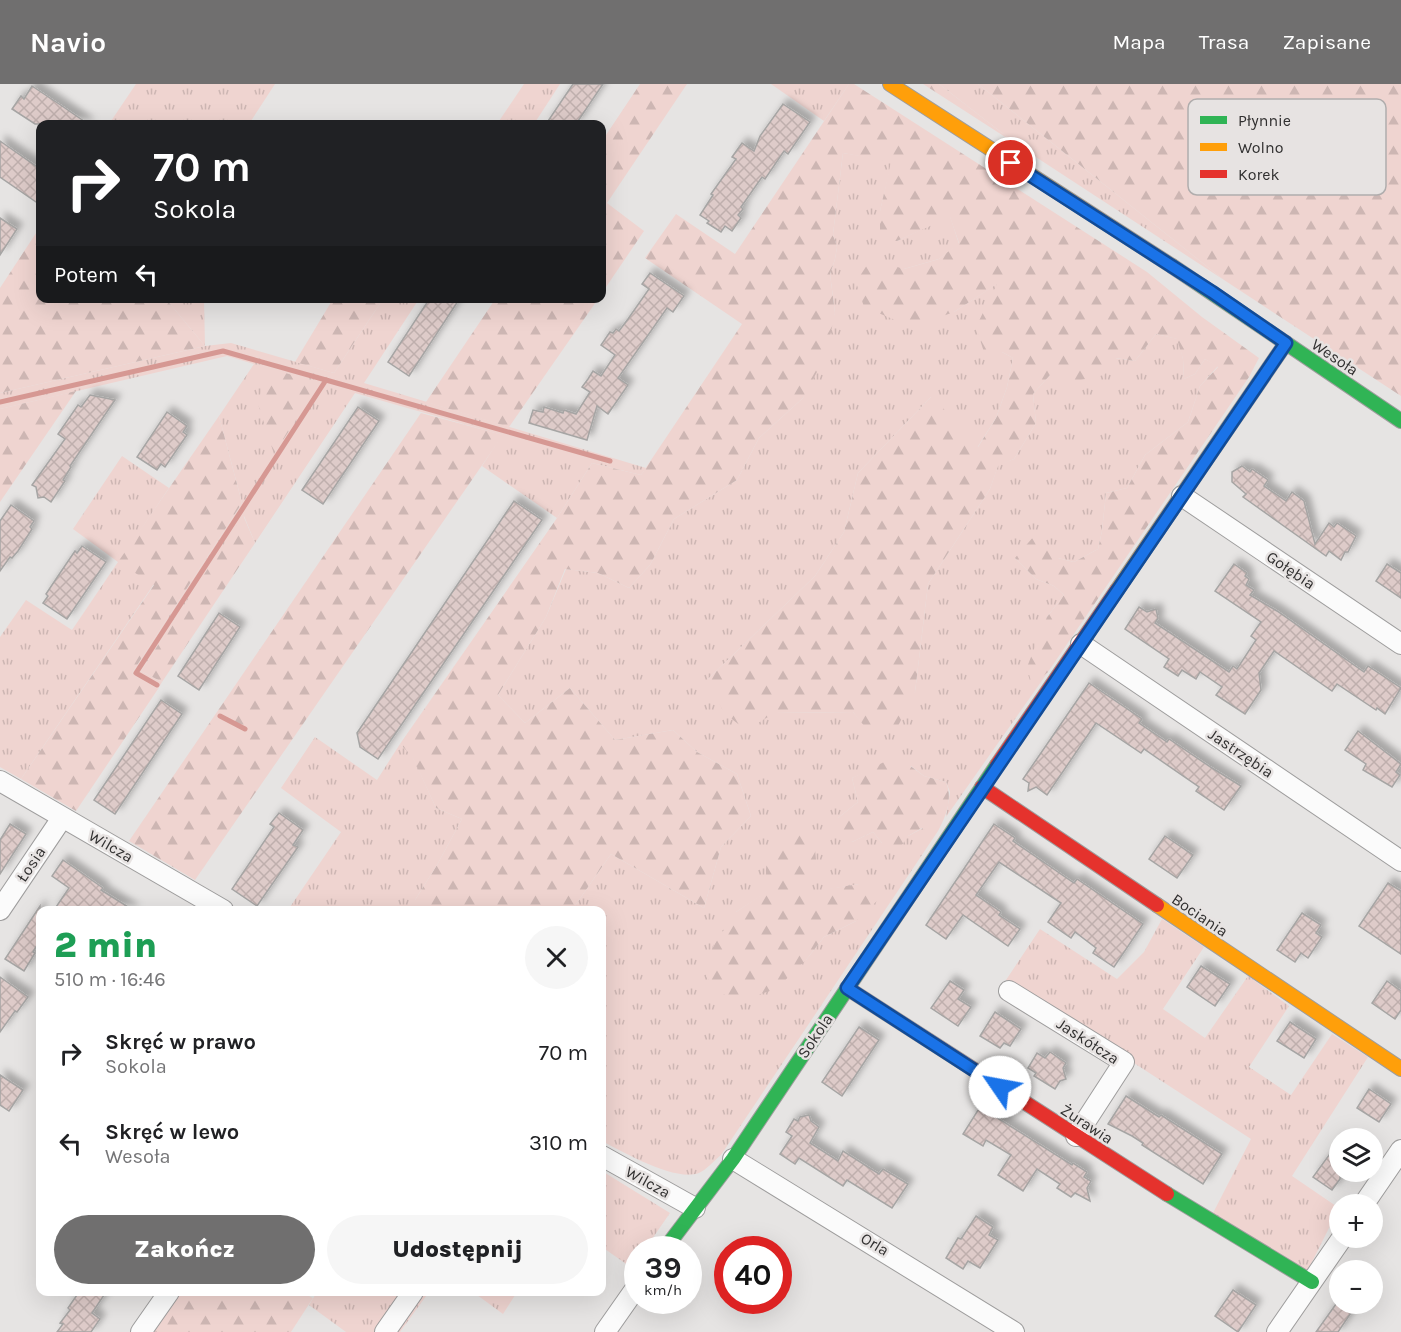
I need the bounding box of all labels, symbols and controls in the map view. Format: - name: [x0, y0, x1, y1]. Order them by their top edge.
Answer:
- text: Navio: [30, 26, 106, 59]
- text: Mapa: [1113, 30, 1166, 54]
- text: Trasa: [1199, 30, 1249, 54]
- text: Zapisane: [1282, 30, 1371, 54]
- legend: [1188, 99, 1386, 195]
- text: Płynnie: [1238, 111, 1291, 130]
- pin: [985, 137, 1036, 188]
- text: Wolno: [1238, 138, 1283, 157]
- text: 70 m: [153, 142, 251, 192]
- icon: right: [54, 144, 132, 222]
- icon: arrive: [994, 146, 1027, 179]
- text: Korek: [1238, 165, 1279, 184]
- text: Sokola: [153, 193, 236, 225]
- icon: left: [130, 258, 163, 291]
- text: Potem: [54, 262, 118, 288]
- street label: Wesoła: [1308, 334, 1362, 380]
- street label: Gołębia: [1263, 547, 1319, 593]
- street label: Jastrzębia: [1205, 724, 1277, 782]
- street label: Wilcza: [85, 826, 137, 866]
- street label: Łosia: [12, 843, 50, 885]
- street label: Bociania: [1168, 889, 1232, 941]
- text: 2 min: [54, 924, 157, 966]
- button: close: [525, 926, 588, 989]
- text: 510 m · 16:46: [54, 968, 166, 991]
- street label: Sokola: [793, 1010, 837, 1062]
- street label: Jaskółcza: [1053, 1014, 1123, 1068]
- text: Skręć w prawo: [105, 1029, 256, 1055]
- icon: right: [54, 1037, 87, 1070]
- text: 70 m: [539, 1040, 588, 1066]
- text: Sokola: [105, 1055, 167, 1078]
- position arrow: [968, 1055, 1032, 1119]
- street label: Żurawia: [1057, 1100, 1117, 1148]
- text: Skręć w lewo: [105, 1119, 239, 1145]
- icon: left: [54, 1127, 87, 1160]
- map controls: [1329, 1128, 1383, 1314]
- button: layers: [1329, 1128, 1383, 1182]
- text: 310 m: [529, 1130, 588, 1156]
- text: Wesoła: [105, 1145, 171, 1168]
- street label: Wilcza: [622, 1162, 674, 1202]
- button: +: [1329, 1194, 1383, 1248]
- button: Zakończ: [54, 1215, 315, 1284]
- button: Udostępnij: [327, 1215, 588, 1284]
- street label: Orla: [858, 1228, 892, 1260]
- speed limit sign: 40: [714, 1236, 792, 1314]
- text: 39: [645, 1250, 681, 1286]
- button: −: [1329, 1260, 1383, 1314]
- text: km/h: [644, 1281, 682, 1299]

